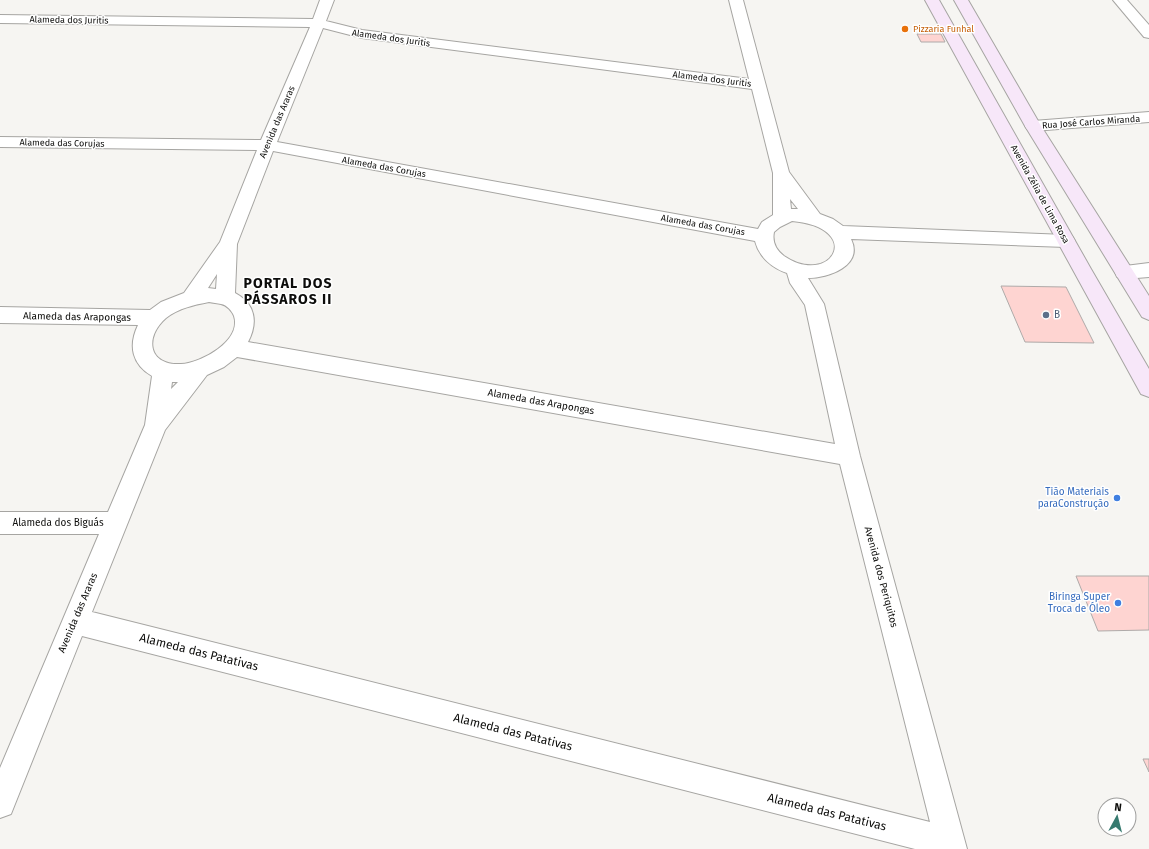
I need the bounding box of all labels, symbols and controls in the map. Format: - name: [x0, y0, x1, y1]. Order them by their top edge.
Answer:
- street label: Alameda dos Juritis: [29, 14, 109, 26]
- marker: Pizzaria Funhal: [900, 24, 910, 34]
- place label: Pizzaria Funhal: [913, 24, 974, 34]
- street label: Alameda dos Juritis: [351, 28, 431, 48]
- street label: Alameda dos Juritis: [672, 69, 752, 89]
- street label: Avenida das Araras: [257, 85, 297, 159]
- street label: Rua José Carlos Miranda: [1042, 114, 1141, 130]
- street label: Alameda das Corujas: [19, 137, 105, 149]
- street label: Avenida Zélia de Lima Rosa: [1009, 143, 1071, 245]
- street label: Alameda das Corujas: [341, 155, 427, 179]
- street label: Alameda das Corujas: [660, 213, 746, 237]
- district label: PORTAL DOS PÁSSAROS II: [244, 275, 332, 308]
- place label: B: [1054, 309, 1060, 321]
- street label: Alameda das Arapongas: [23, 310, 131, 324]
- marker: B: [1041, 310, 1051, 320]
- street label: Alameda das Arapongas: [487, 387, 596, 417]
- place label: Tião Materiais paraConstrução: [1038, 486, 1109, 510]
- marker: Tião Materiais paraConstrução: [1112, 493, 1122, 503]
- street label: Alameda dos Biguás: [12, 517, 104, 529]
- street label: Avenida dos Periquitos: [862, 525, 900, 629]
- street label: Avenida das Araras: [56, 571, 100, 655]
- place label: Biringa Super Troca de Óleo: [1048, 591, 1110, 615]
- marker: Biringa Super Troca de Óleo: [1113, 598, 1123, 608]
- street label: Alameda das Patativas: [138, 630, 260, 674]
- street label: Alameda das Patativas: [452, 710, 574, 754]
- street label: Alameda das Patativas: [766, 790, 888, 834]
- north arrow: [1097, 797, 1137, 837]
- text: N: [1114, 801, 1123, 814]

